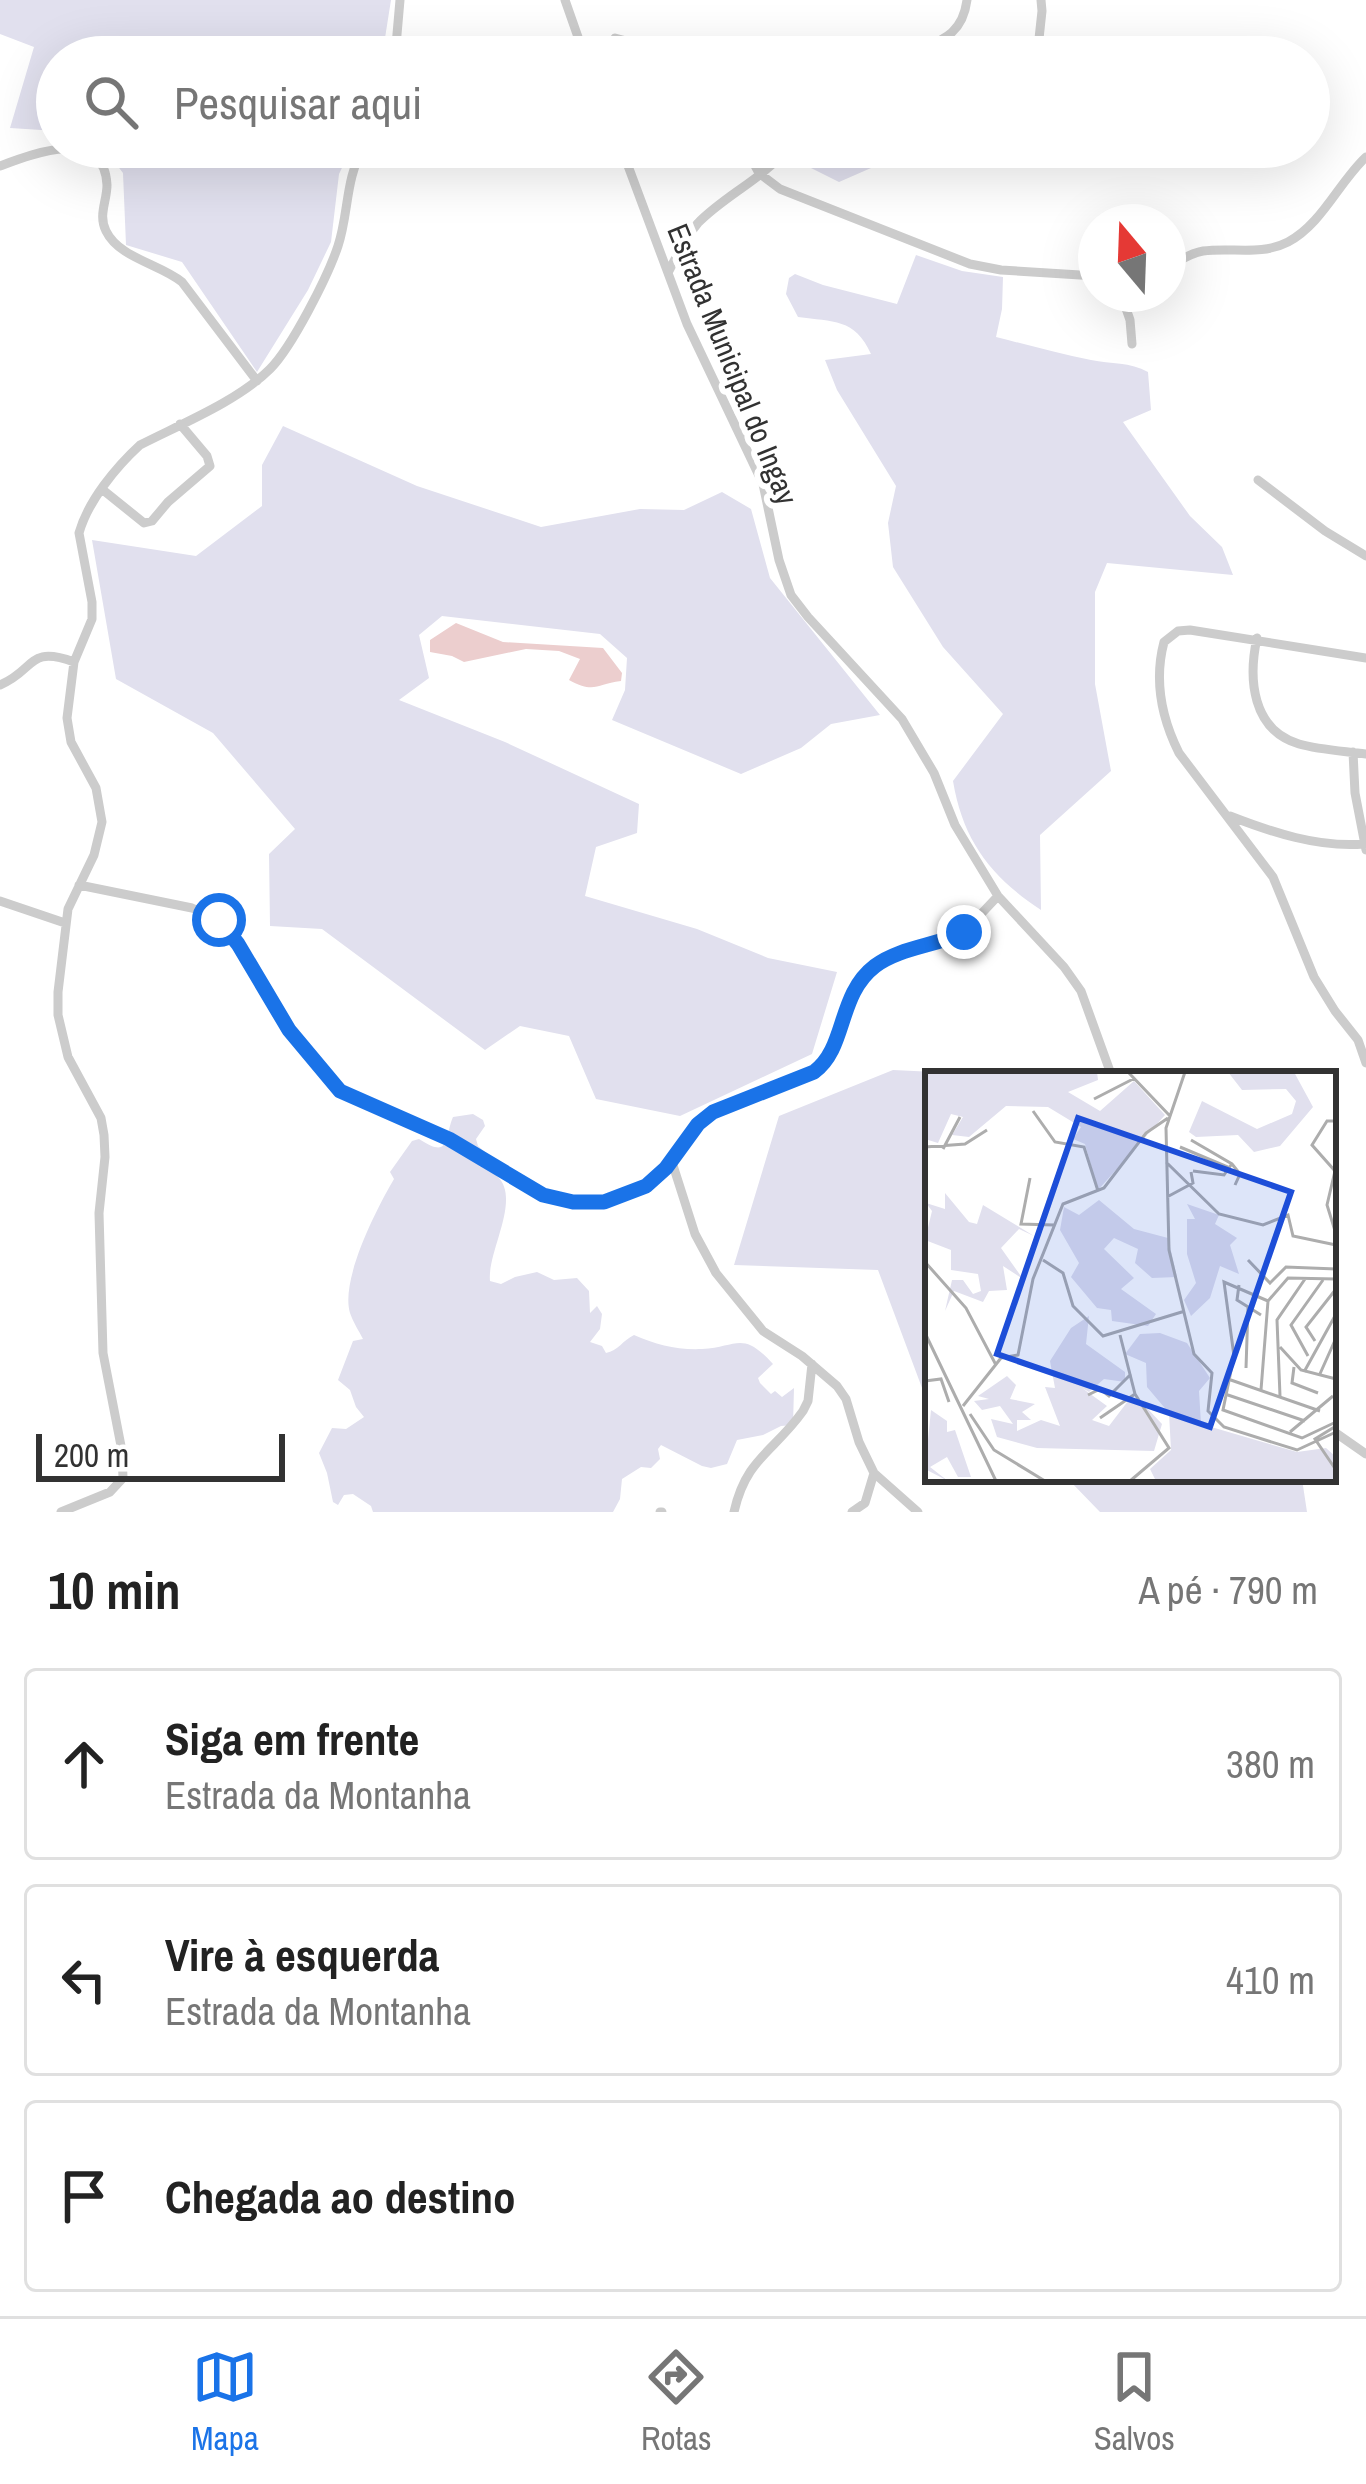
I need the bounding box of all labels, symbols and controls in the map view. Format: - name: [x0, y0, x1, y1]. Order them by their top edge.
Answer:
- search box: [36, 36, 1330, 168]
- icon: search: [78, 69, 144, 135]
- text: Pesquisar aqui: [174, 72, 422, 133]
- north arrow: [1078, 204, 1186, 312]
- street label: Estrada Municipal do Ingay: [658, 218, 808, 511]
- route start: [192, 893, 246, 947]
- route end: [937, 905, 991, 959]
- inset map: [925, 1071, 1336, 1482]
- scale bar: [36, 1428, 285, 1481]
- text: 200 m: [54, 1433, 129, 1477]
- text: 10 min: [48, 1556, 181, 1625]
- text: A pé · 790 m: [1138, 1564, 1318, 1616]
- text: Siga em frente: [165, 1708, 419, 1769]
- icon: ahead: [51, 1731, 117, 1797]
- text: 380 m: [1226, 1738, 1315, 1790]
- text: Estrada da Montanha: [165, 1769, 471, 1821]
- text: Vire à esquerda: [165, 1924, 439, 1985]
- icon: left: [51, 1947, 117, 2013]
- text: 410 m: [1226, 1954, 1315, 2006]
- text: Estrada da Montanha: [165, 1985, 471, 2037]
- icon: arrive: [51, 2163, 117, 2229]
- text: Chegada ao destino: [165, 2166, 516, 2227]
- tab: Mapa: [191, 2344, 259, 2460]
- tab: Rotas: [641, 2344, 712, 2460]
- tab: Salvos: [1094, 2344, 1175, 2460]

